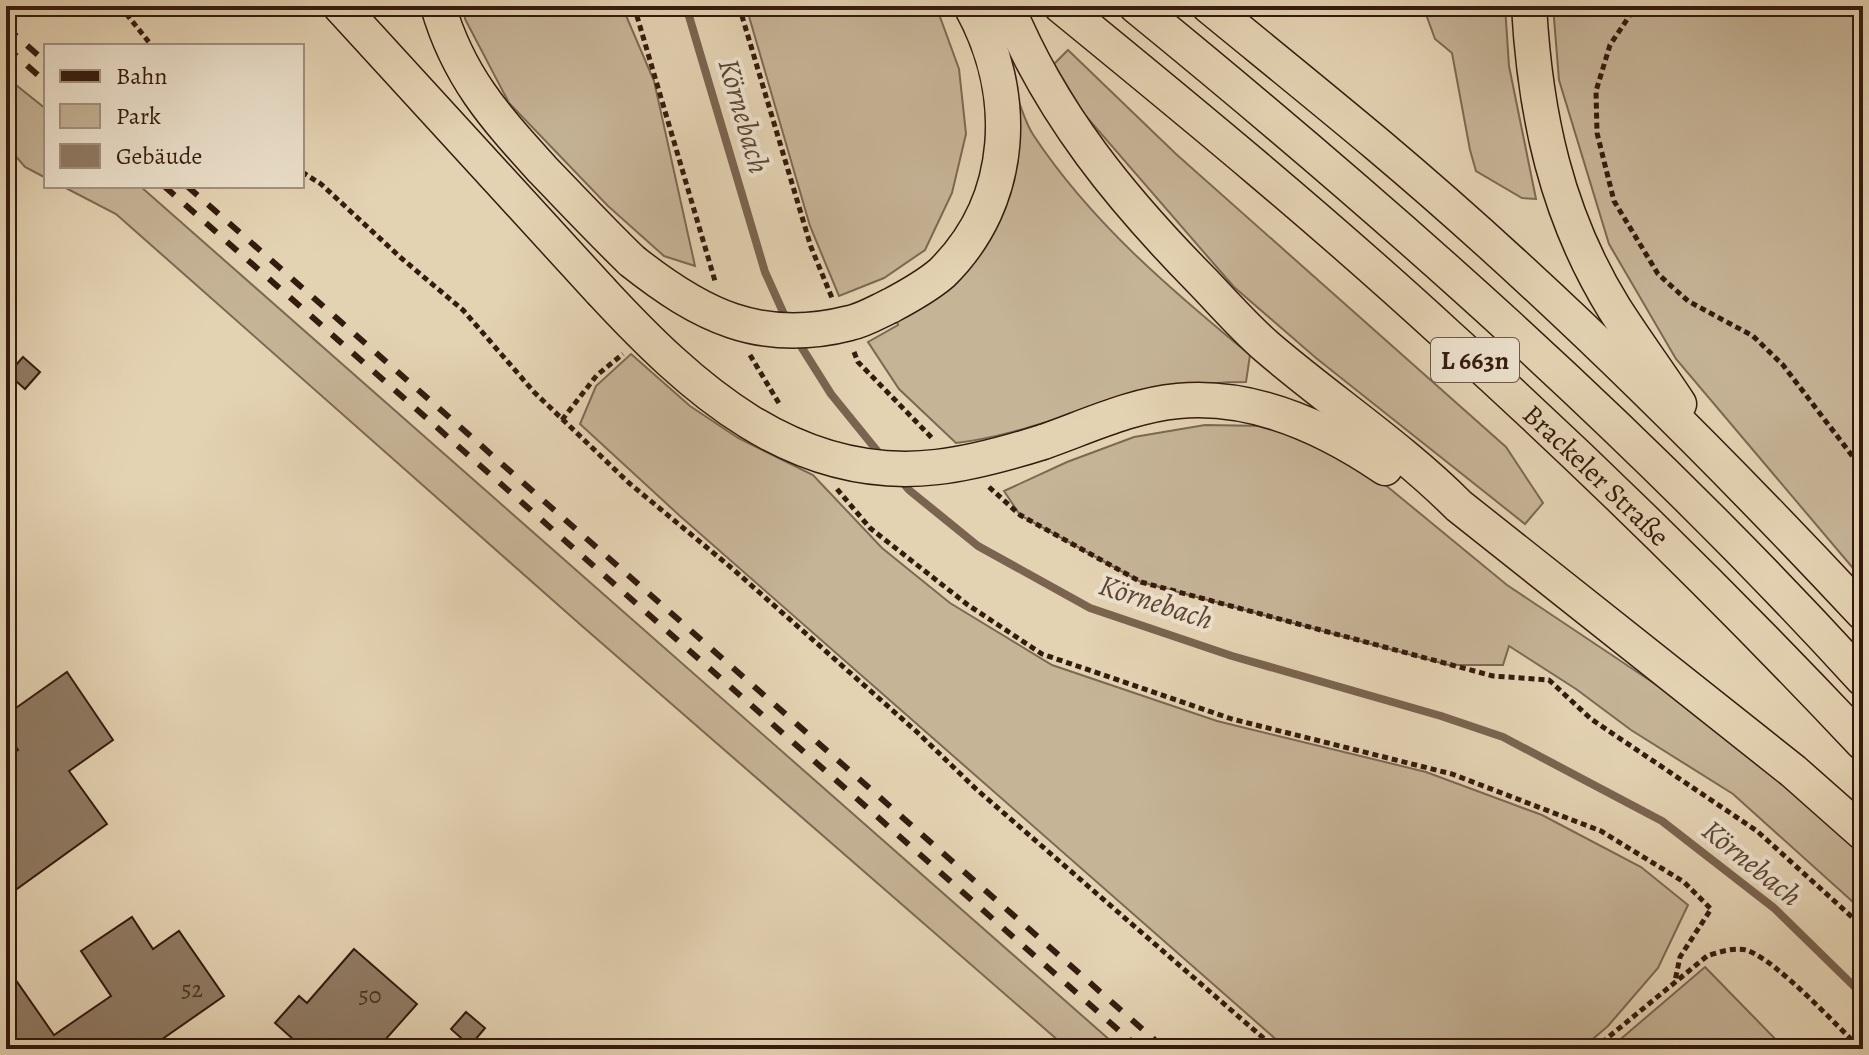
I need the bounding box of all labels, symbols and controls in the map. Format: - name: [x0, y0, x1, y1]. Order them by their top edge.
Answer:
- legend: [44, 44, 304, 188]
- water label: Körnebach: [709, 54, 779, 178]
- text: Bahn: [116, 60, 167, 92]
- text: Park: [116, 100, 161, 132]
- text: Gebäude: [116, 140, 202, 172]
- road number: L 663n: [1431, 338, 1519, 382]
- street label: Brackeler Straße: [1514, 396, 1678, 555]
- water label: Körnebach: [1094, 565, 1218, 639]
- water label: Körnebach: [1694, 810, 1810, 916]
- house number: 52: [181, 973, 203, 1005]
- house number: 50: [358, 979, 382, 1011]

